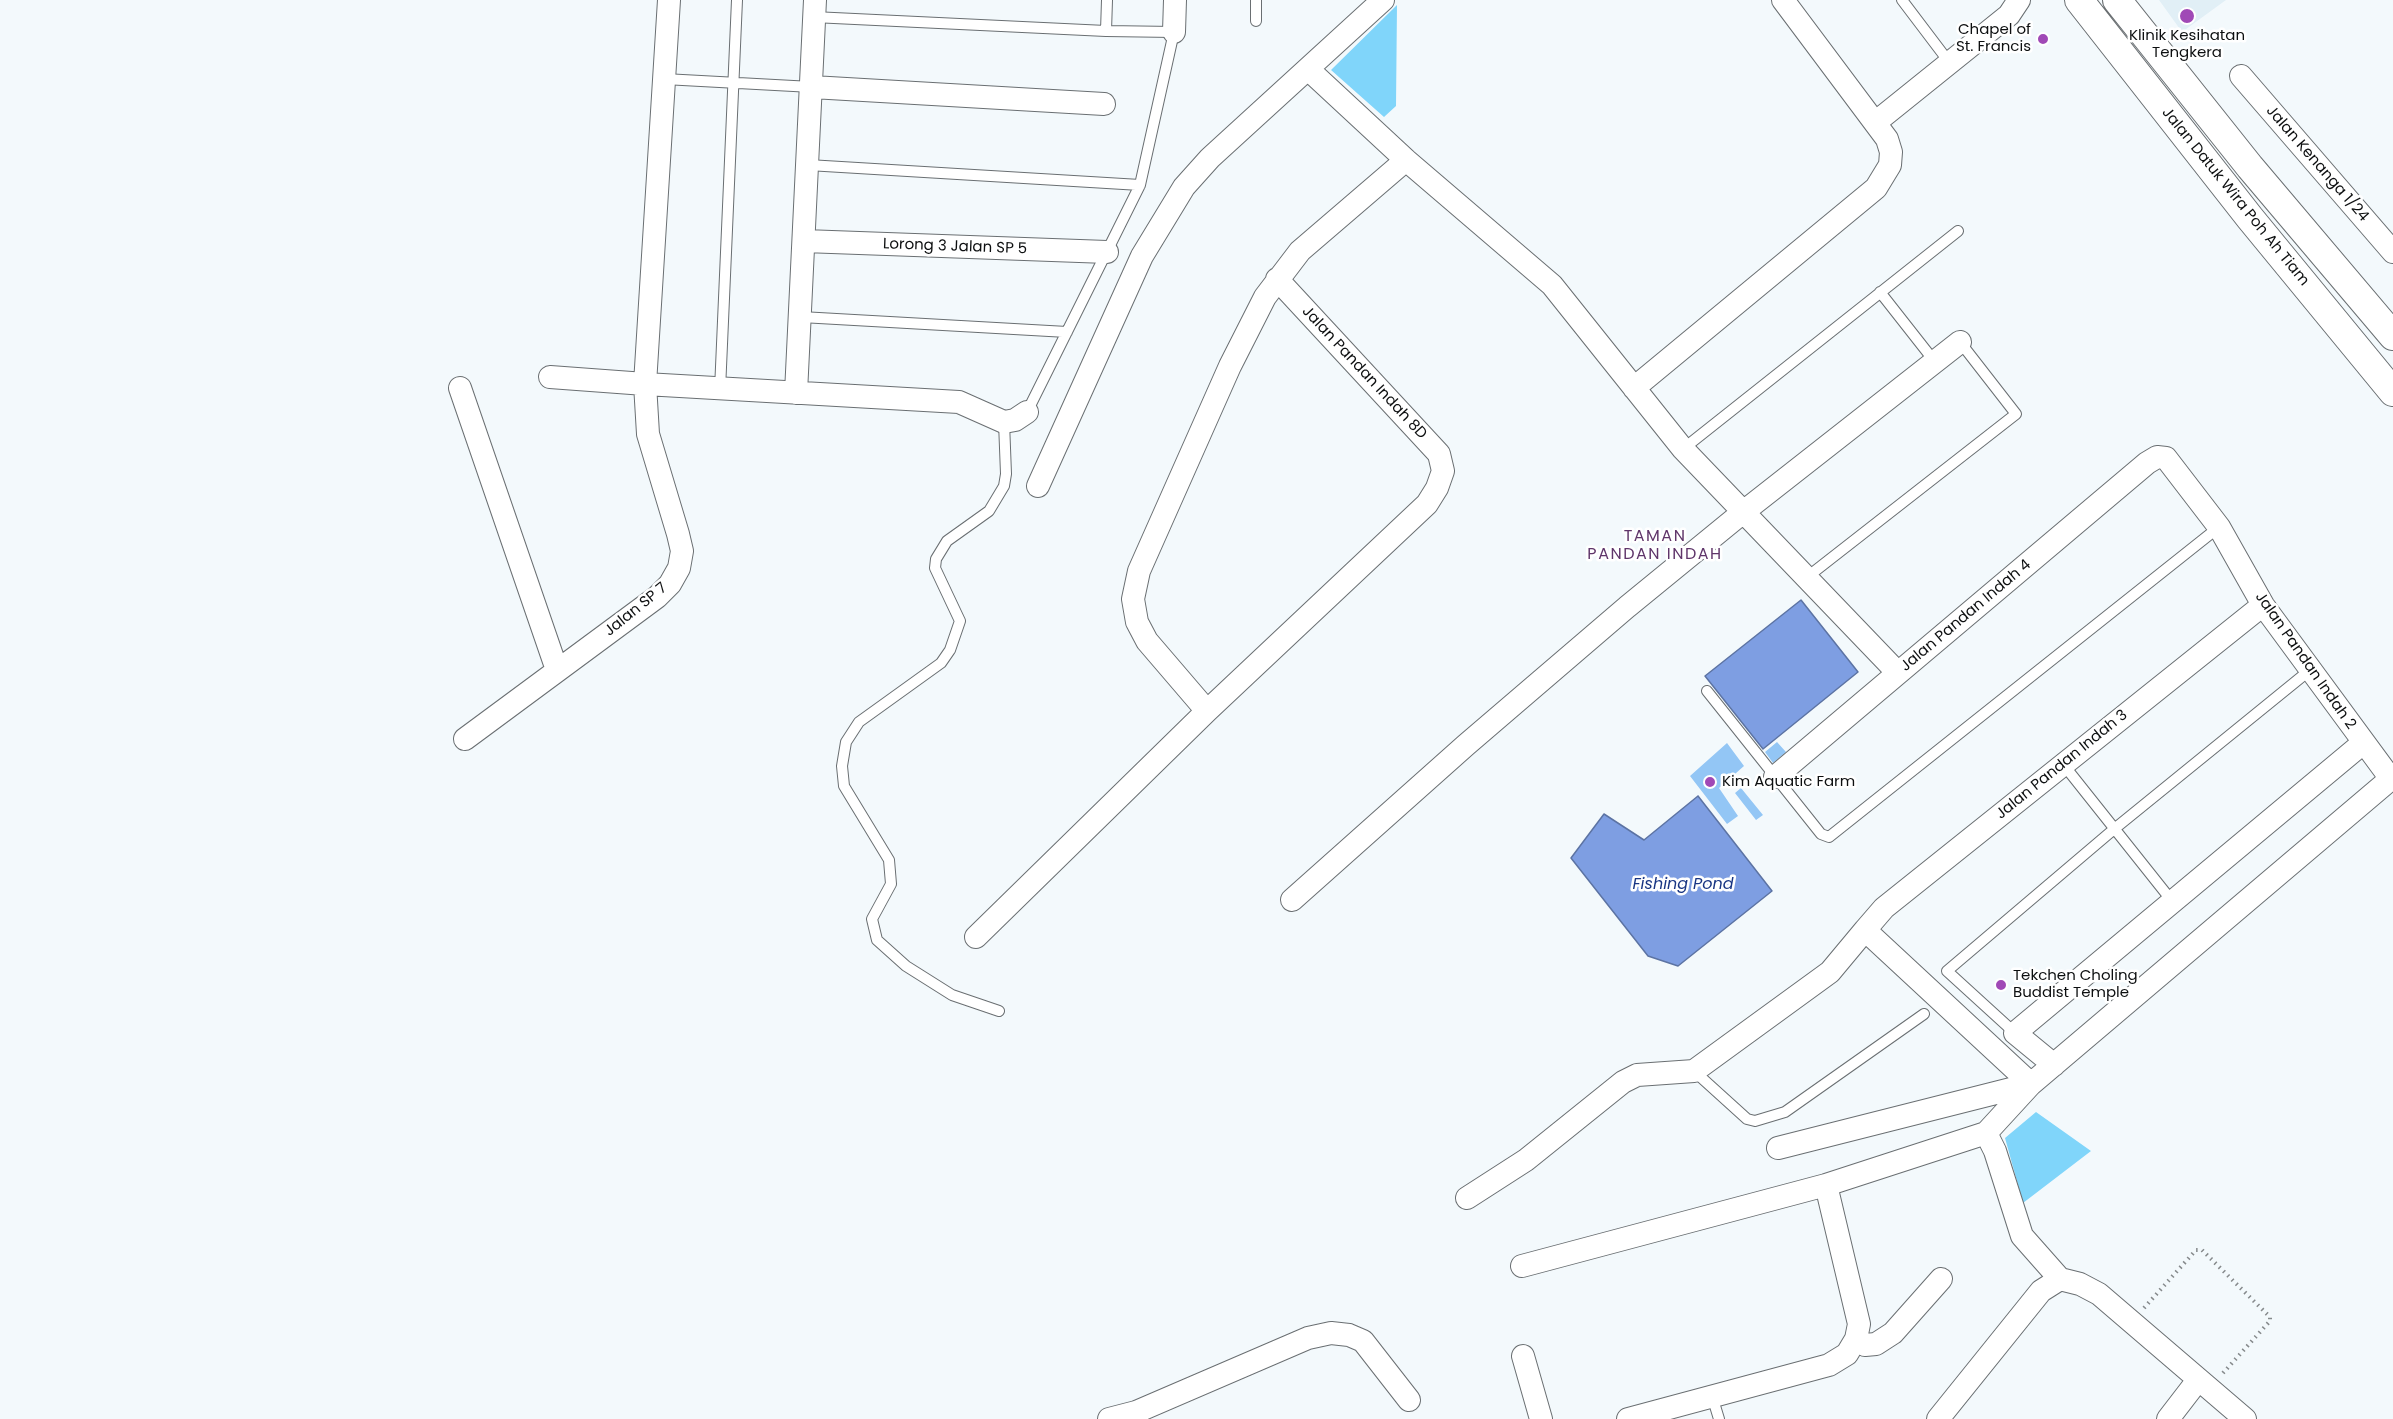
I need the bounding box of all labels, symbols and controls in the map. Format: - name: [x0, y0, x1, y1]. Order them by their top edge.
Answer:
- marker: Klinik Kesihatan Tengkera: [2178, 7, 2196, 25]
- place label: Chapel of St. Francis: [1956, 21, 2031, 56]
- place label: Klinik Kesihatan Tengkera: [2129, 27, 2245, 62]
- marker: Chapel of St. Francis: [2036, 32, 2050, 46]
- street label: Jalan Kenanga 1/24: [2262, 102, 2372, 226]
- street label: Jalan Datuk Wira Poh Ah Tiam: [2157, 104, 2313, 290]
- street label: Lorong 3 Jalan SP 5: [883, 235, 1027, 259]
- street label: Jalan Pandan Indah 8D: [1298, 303, 1430, 443]
- district label: TAMAN PANDAN INDAH: [1587, 527, 1723, 565]
- street label: Jalan Pandan Indah 4: [1897, 556, 2035, 676]
- street label: Jalan SP 7: [601, 579, 671, 641]
- street label: Jalan Pandan Indah 2: [2251, 589, 2359, 733]
- street label: Jalan Pandan Indah 3: [1993, 706, 2131, 824]
- place label: Kim Aquatic Farm: [1722, 773, 1855, 791]
- marker: Kim Aquatic Farm: [1703, 775, 1717, 789]
- water label: Fishing Pond: [1633, 875, 1733, 895]
- place label: Tekchen Choling Buddist Temple: [2013, 967, 2138, 1002]
- marker: Tekchen Choling Buddist Temple: [1994, 978, 2008, 992]

